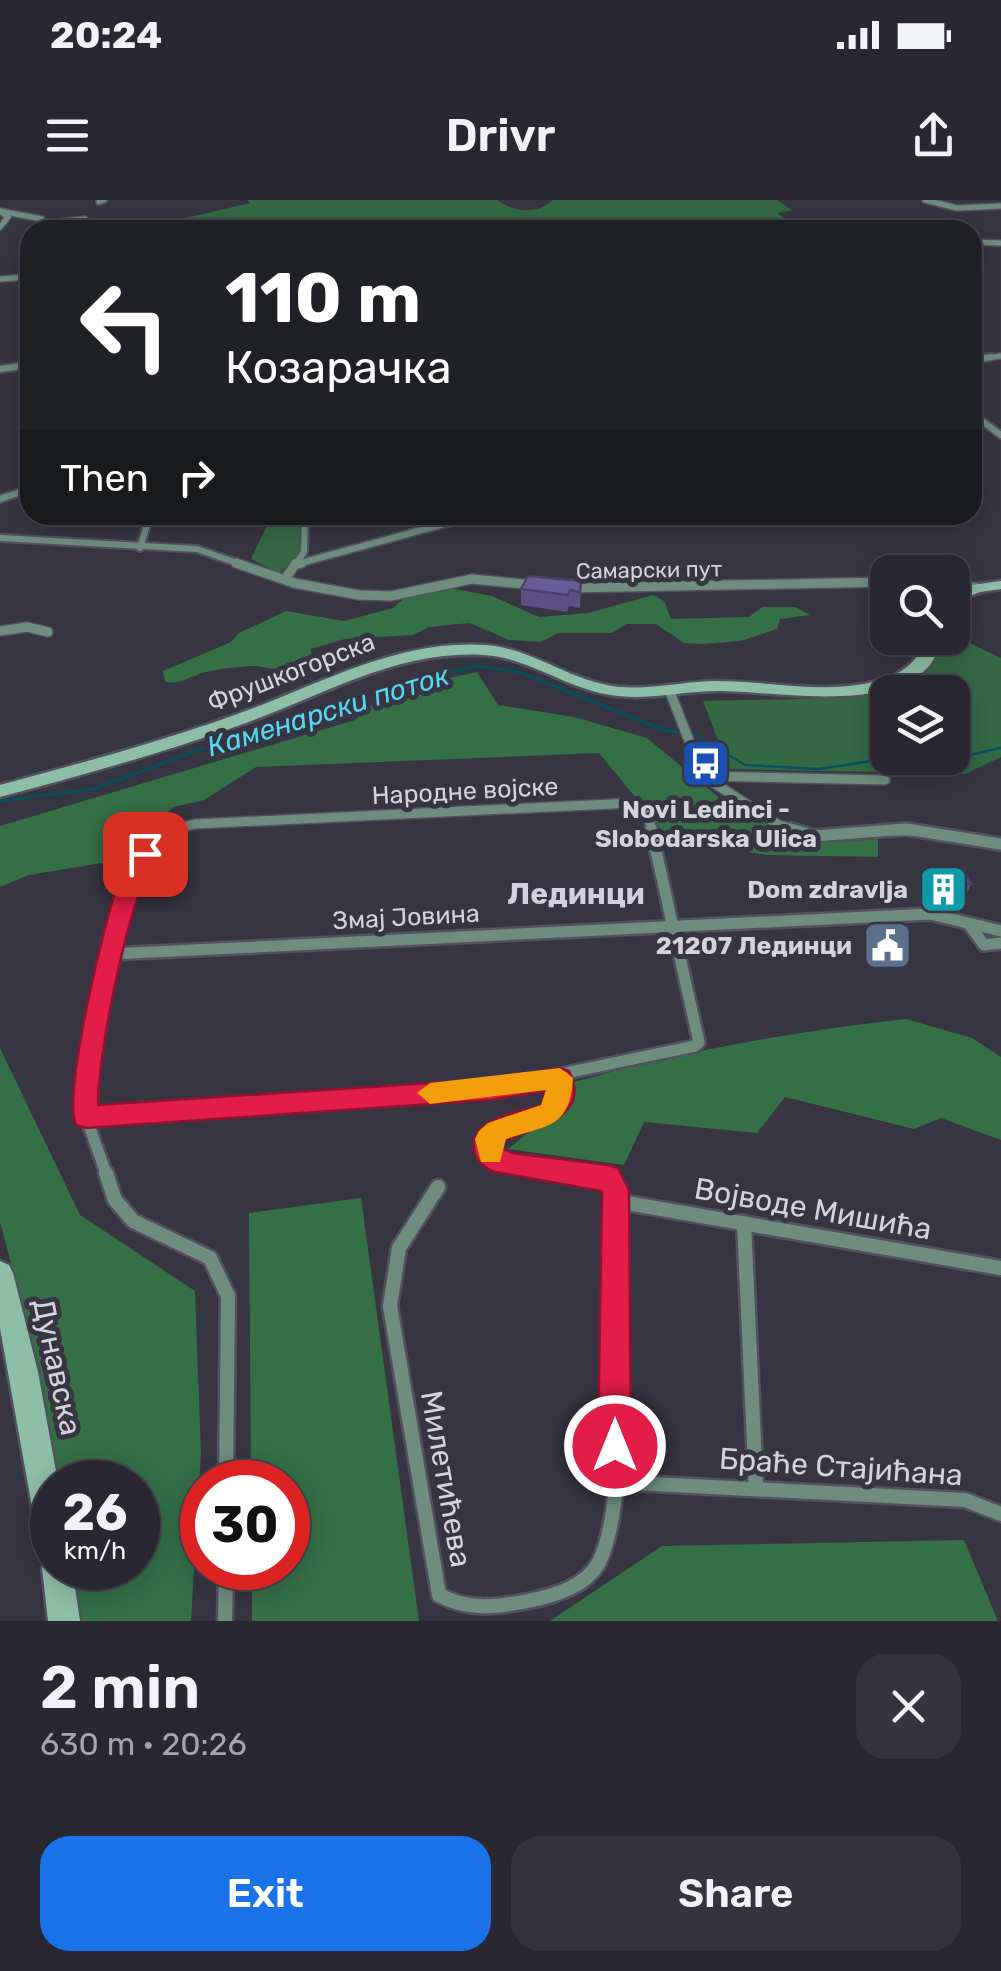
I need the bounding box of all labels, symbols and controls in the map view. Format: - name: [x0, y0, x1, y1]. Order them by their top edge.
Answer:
- text: 20:24: [50, 12, 162, 58]
- icon: menu: [40, 108, 95, 163]
- icon: share: [906, 108, 961, 163]
- text: Drivr: [446, 109, 555, 162]
- text: 110 m: [225, 257, 421, 340]
- icon: left: [60, 260, 190, 390]
- text: Козарачка: [225, 341, 452, 394]
- icon: right: [169, 450, 224, 505]
- text: Then: [60, 455, 149, 501]
- street label: Самарски пут: [576, 555, 722, 585]
- map controls: [870, 555, 970, 775]
- button: search: [870, 555, 970, 655]
- street label: Фрушкогорска: [203, 627, 379, 717]
- water label: Каменарски поток: [203, 658, 454, 764]
- button: layers: [870, 675, 970, 775]
- bus stop icon: Novi Ledinci - Slobodarska Ulica: [680, 737, 732, 789]
- street label: Народне војске: [371, 772, 559, 810]
- place label: Novi Ledinci - Slobodarska Ulica: [595, 795, 817, 853]
- pin: [103, 812, 188, 897]
- icon: arrive: [118, 827, 173, 882]
- building icon: Dom zdravlja: [917, 863, 969, 915]
- place label: Dom zdravlja: [747, 875, 908, 904]
- district label: Лединци: [507, 876, 645, 912]
- street label: Змај Јовина: [332, 899, 480, 935]
- public building icon: 21207 Лединци: [861, 919, 913, 971]
- place label: 21207 Лединци: [656, 931, 852, 960]
- street label: Војводе Мишића: [692, 1170, 934, 1248]
- street label: Дунавска: [25, 1295, 89, 1439]
- street label: Милетићева: [413, 1388, 479, 1570]
- position arrow: [563, 1394, 667, 1498]
- street label: Браће Стајићана: [718, 1441, 964, 1493]
- speed limit sign: 30: [180, 1460, 310, 1590]
- text: 26: [62, 1483, 128, 1543]
- text: km/h: [64, 1536, 126, 1565]
- text: 2 min: [40, 1652, 200, 1723]
- button: close: [856, 1654, 961, 1759]
- text: 630 m · 20:26: [40, 1725, 247, 1763]
- button: Exit: [40, 1836, 491, 1951]
- button: Share: [511, 1836, 961, 1951]

